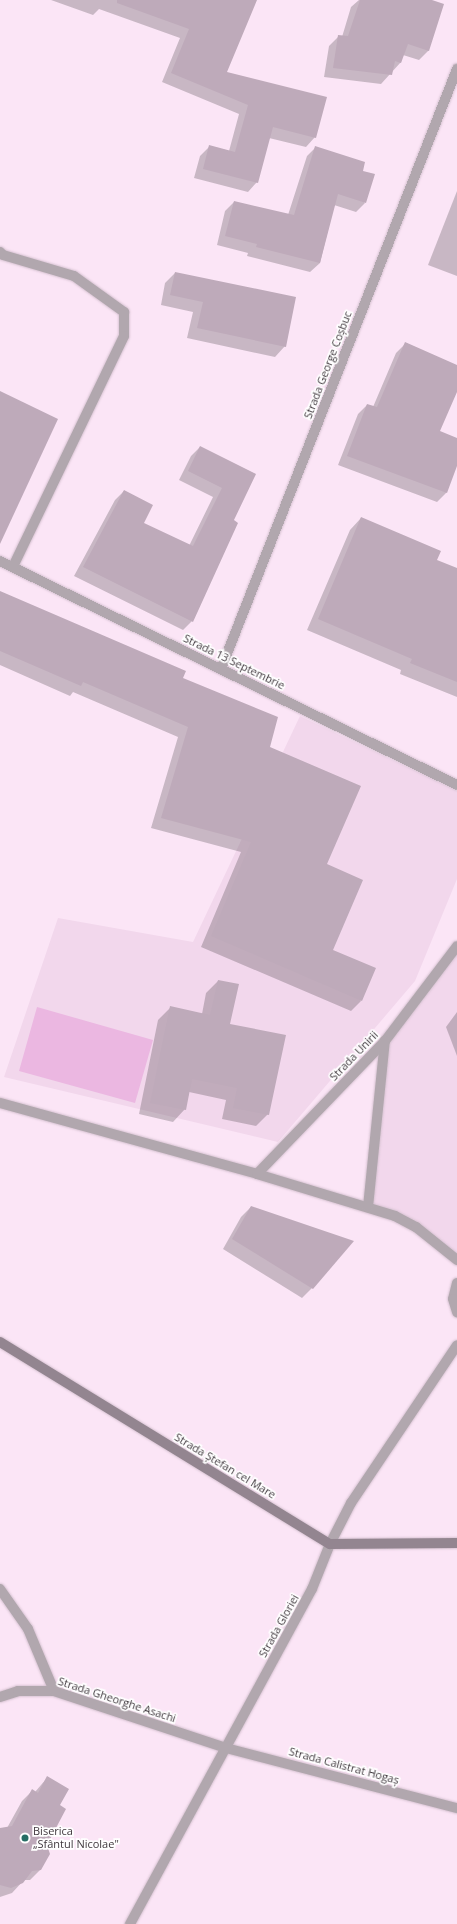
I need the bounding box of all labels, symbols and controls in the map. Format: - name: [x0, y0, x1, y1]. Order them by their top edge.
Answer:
- street label: Strada George Coșbuc: [301, 309, 355, 421]
- street label: Strada 13 Septembrie: [181, 632, 287, 692]
- street label: Strada Unirii: [327, 1028, 381, 1084]
- street label: Strada Ștefan cel Mare: [172, 1431, 278, 1501]
- street label: Strada Gloriei: [256, 1592, 302, 1660]
- street label: Strada Gheorghe Asachi: [56, 1675, 178, 1725]
- street label: Strada Calistrat Hogaș: [287, 1745, 401, 1787]
- place label: Biserica „Sfântul Nicolae": [33, 1825, 119, 1851]
- marker: Biserica „Sfântul Nicolae": [20, 1833, 30, 1843]

